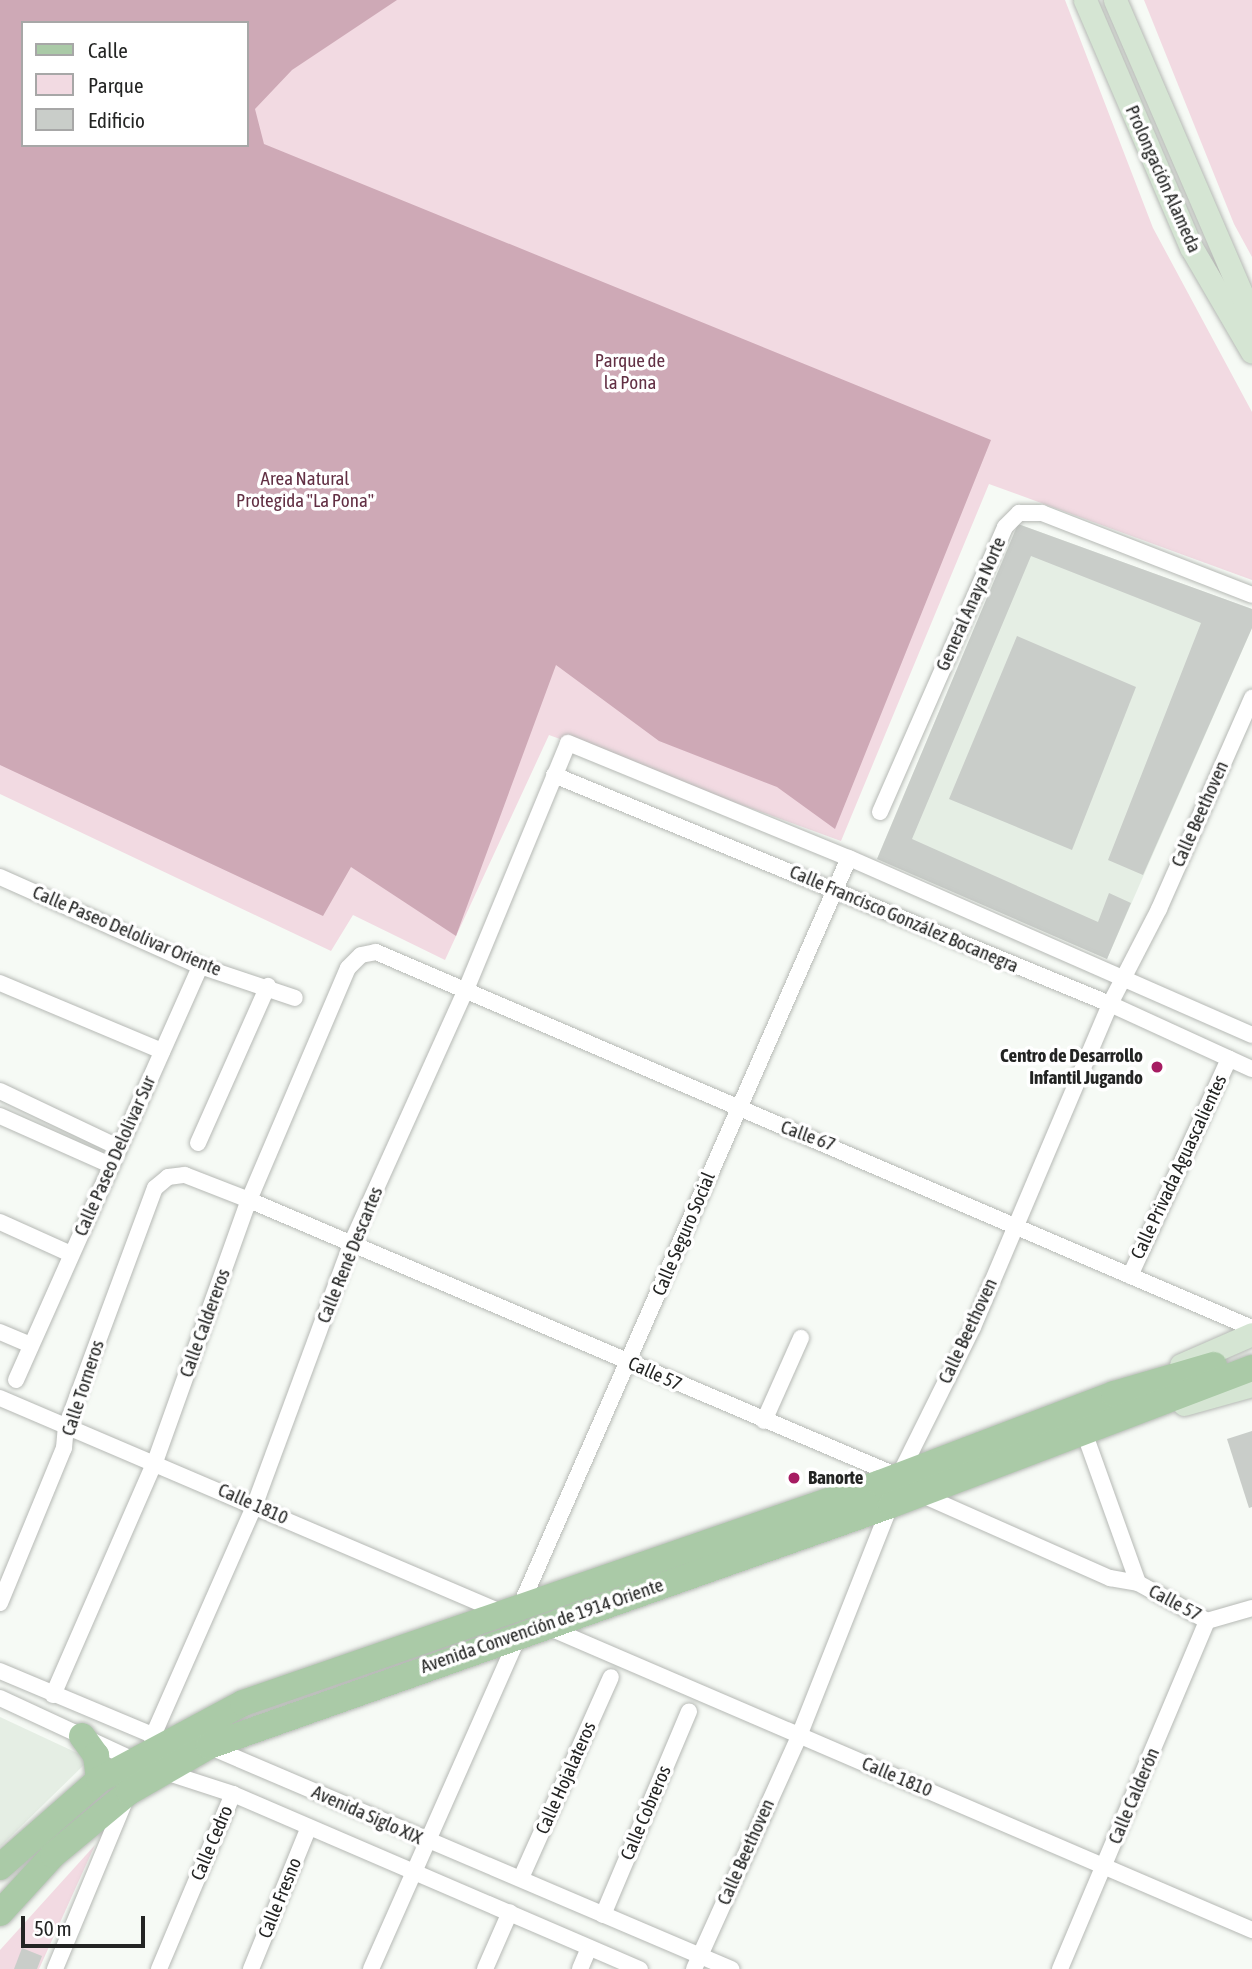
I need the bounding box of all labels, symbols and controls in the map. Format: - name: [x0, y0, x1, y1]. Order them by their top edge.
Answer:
- legend: [21, 21, 248, 147]
- text: Calle: [88, 38, 128, 62]
- text: Parque: [88, 73, 143, 97]
- street label: Prolongación Alameda: [1120, 102, 1206, 256]
- text: Edificio: [88, 108, 145, 132]
- park label: Parque de la Pona: [595, 350, 665, 394]
- park label: Area Natural Protegida "La Pona": [236, 468, 374, 512]
- street label: General Anaya Norte: [931, 534, 1011, 674]
- street label: Calle Beethoven: [1166, 757, 1234, 871]
- street label: Calle Francisco González Bocanegra: [786, 860, 1022, 978]
- street label: Calle Paseo Delolivar Oriente: [29, 881, 225, 981]
- place label: Centro de Desarrollo Infantil Jugando: [1000, 1045, 1143, 1089]
- marker: Centro de Desarrollo Infantil Jugando: [1149, 1059, 1165, 1075]
- street label: Calle Privada Aguascalientes: [1126, 1071, 1232, 1263]
- street label: Calle Paseo Delolivar Sur: [69, 1072, 161, 1240]
- street label: Calle 67: [778, 1116, 838, 1156]
- street label: Calle Seguro Social: [648, 1169, 720, 1299]
- street label: Calle René Descartes: [312, 1184, 388, 1326]
- street label: Calle Caldereros: [175, 1266, 235, 1380]
- street label: Calle Beethoven: [934, 1275, 1002, 1387]
- street label: Calle Torneros: [57, 1337, 109, 1439]
- street label: Calle 57: [625, 1352, 685, 1396]
- place label: Banorte: [808, 1467, 863, 1489]
- marker: Banorte: [786, 1470, 802, 1486]
- street label: Calle 1810: [214, 1478, 292, 1530]
- street label: Avenida Convención de 1914 Oriente: [418, 1574, 666, 1678]
- street label: Calle 57: [1145, 1580, 1205, 1626]
- street label: Calle Hojalateros: [531, 1718, 601, 1838]
- street label: Calle Calderón: [1104, 1745, 1164, 1847]
- street label: Calle 1810: [858, 1752, 936, 1802]
- street label: Calle Cobreros: [616, 1762, 676, 1864]
- street label: Avenida Siglo XIX: [308, 1780, 426, 1850]
- street label: Calle Beethoven: [712, 1795, 780, 1909]
- street label: Calle Cedro: [186, 1802, 238, 1884]
- street label: Calle Fresno: [254, 1854, 306, 1942]
- scale bar: [24, 1902, 149, 1946]
- text: 50 m: [34, 1916, 72, 1940]

